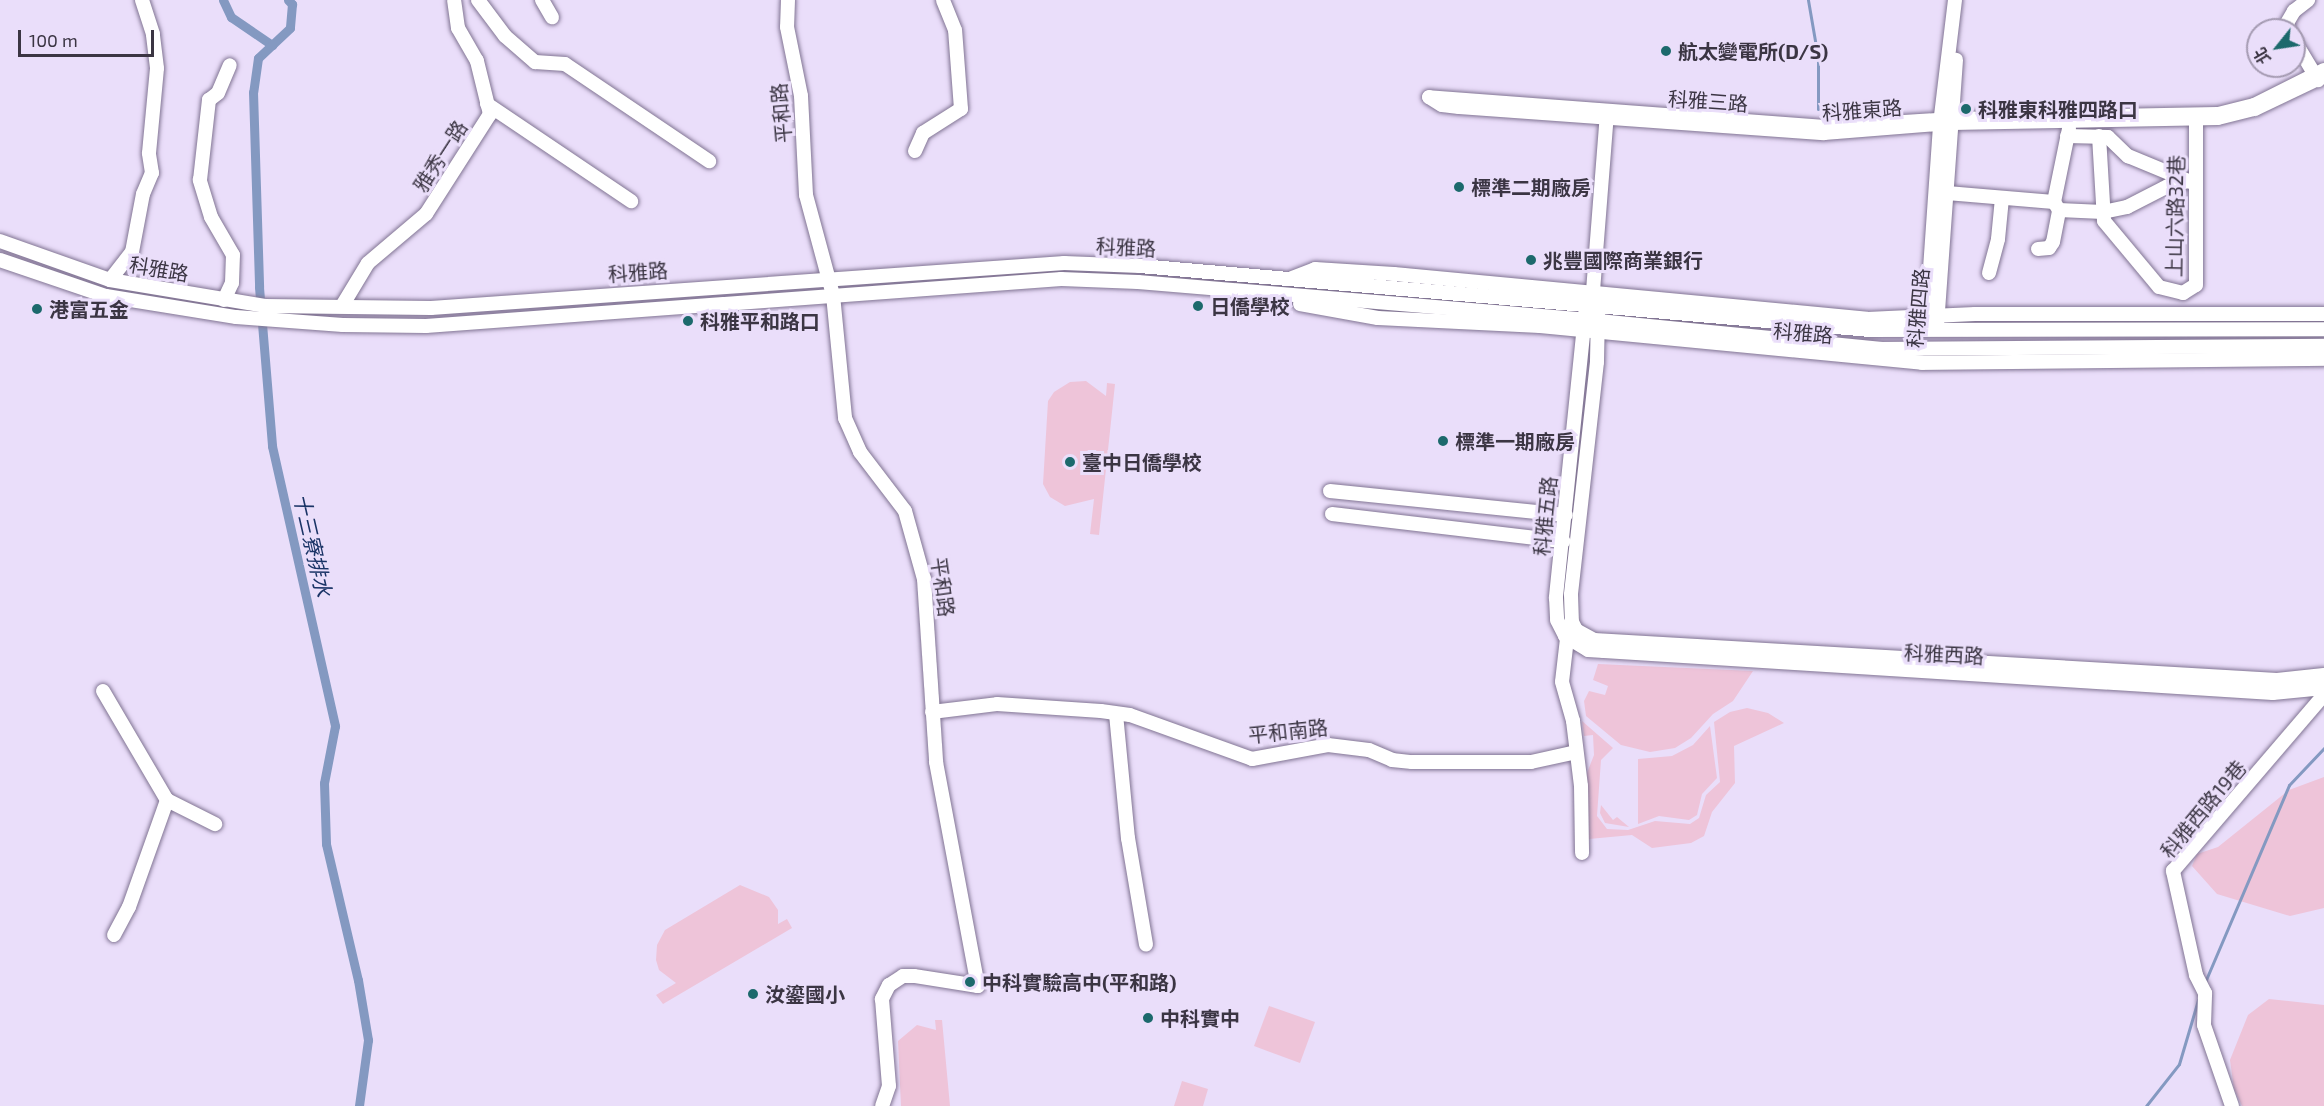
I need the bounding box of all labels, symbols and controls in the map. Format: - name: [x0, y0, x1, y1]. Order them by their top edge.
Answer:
- scale bar: [21, 18, 158, 56]
- north arrow: [2246, 18, 2306, 78]
- text: 100 m: [29, 29, 78, 51]
- place label: 航太變電所(D/S): [1678, 39, 1828, 63]
- marker: 航太變電所(D/S): [1659, 44, 1673, 58]
- text: 北: [2249, 45, 2274, 68]
- street label: 平和路: [766, 82, 796, 144]
- street label: 科雅三路: [1667, 86, 1749, 116]
- street label: 科雅東路: [1821, 95, 1903, 125]
- place label: 科雅東科雅四路口: [1978, 97, 2138, 121]
- marker: 科雅東科雅四路口: [1959, 102, 1973, 116]
- street label: 雅秀一路: [408, 116, 472, 196]
- street label: 上山六路32巷: [2162, 155, 2188, 277]
- place label: 標準二期廠房: [1471, 175, 1591, 199]
- marker: 標準二期廠房: [1452, 180, 1466, 194]
- street label: 科雅路: [1095, 233, 1157, 261]
- place label: 兆豐國際商業銀行: [1543, 248, 1703, 272]
- street label: 科雅路: [127, 252, 191, 286]
- marker: 兆豐國際商業銀行: [1524, 253, 1538, 267]
- street label: 科雅路: [607, 258, 669, 286]
- street label: 科雅四路: [1903, 267, 1933, 349]
- place label: 日僑學校: [1210, 294, 1290, 318]
- place label: 港富五金: [49, 297, 129, 321]
- marker: 日僑學校: [1191, 299, 1205, 313]
- marker: 港富五金: [30, 302, 44, 316]
- place label: 科雅平和路口: [700, 309, 820, 333]
- marker: 科雅平和路口: [681, 314, 695, 328]
- street label: 科雅路: [1772, 318, 1834, 348]
- place label: 標準一期廠房: [1455, 429, 1575, 453]
- marker: 標準一期廠房: [1436, 434, 1450, 448]
- place label: 臺中日僑學校: [1082, 450, 1202, 474]
- marker: 臺中日僑學校: [1063, 455, 1077, 469]
- street label: 科雅五路: [1529, 475, 1561, 557]
- water label: 十三寮排水: [289, 491, 337, 599]
- street label: 平和路: [927, 556, 959, 618]
- street label: 科雅西路: [1903, 640, 1985, 668]
- street label: 平和南路: [1247, 715, 1329, 747]
- street label: 科雅西路19巷: [2155, 756, 2251, 862]
- place label: 中科實驗高中(平和路): [982, 970, 1177, 994]
- marker: 中科實驗高中(平和路): [963, 975, 977, 989]
- place label: 汝鎏國小: [765, 982, 845, 1006]
- marker: 汝鎏國小: [746, 987, 760, 1001]
- place label: 中科實中: [1160, 1006, 1240, 1030]
- marker: 中科實中: [1141, 1011, 1155, 1025]

